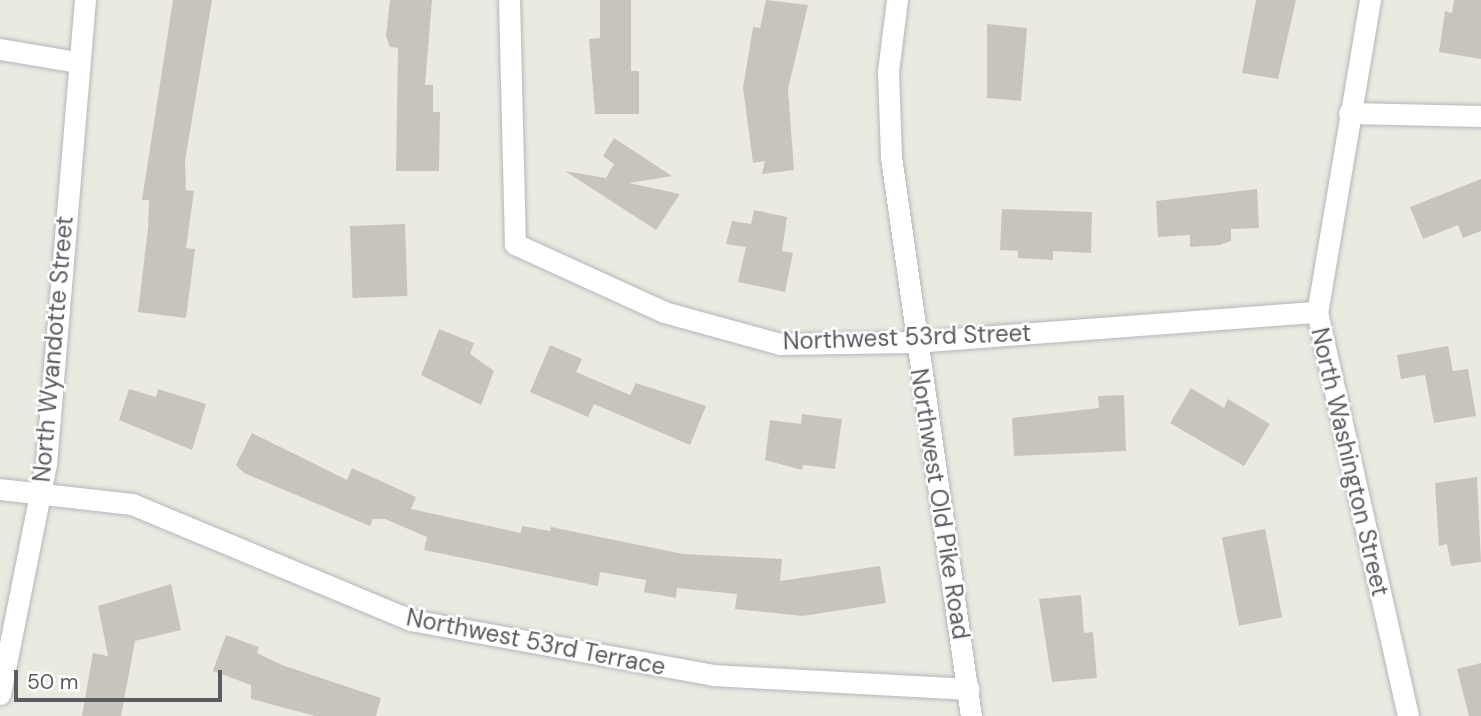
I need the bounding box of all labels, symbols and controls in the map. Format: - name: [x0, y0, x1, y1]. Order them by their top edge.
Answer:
- street label: North Wyandotte Street: [27, 215, 79, 483]
- street label: Northwest 53rd Street: [782, 318, 1032, 356]
- street label: North Washington Street: [1305, 325, 1395, 599]
- street label: Northwest Old Pike Road: [904, 367, 976, 641]
- street label: Northwest 53rd Terrace: [404, 603, 668, 681]
- scale bar: [18, 656, 226, 700]
- text: 50 m: [27, 668, 78, 696]

